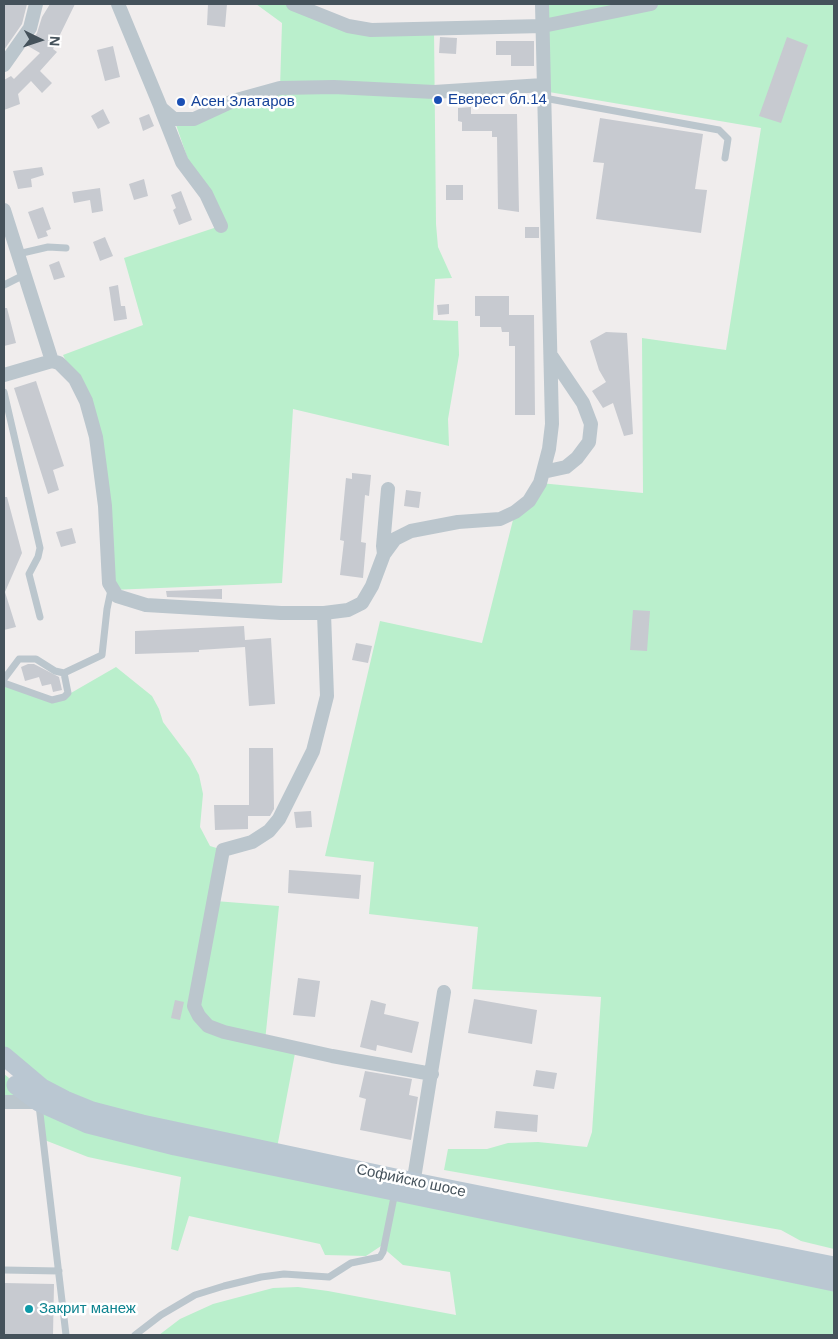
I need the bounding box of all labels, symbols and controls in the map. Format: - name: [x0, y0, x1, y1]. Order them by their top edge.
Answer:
- north arrow: [15, 15, 65, 65]
- text: N: [47, 35, 63, 47]
- place label: Еверест бл.14: [448, 91, 547, 109]
- place label: Асен Златаров: [191, 93, 295, 111]
- marker: Еверест бл.14: [432, 94, 444, 106]
- marker: Асен Златаров: [175, 96, 187, 108]
- street label: Софийско шосе: [355, 1161, 467, 1201]
- place label: Закрит манеж: [39, 1300, 136, 1318]
- marker: Закрит манеж: [23, 1303, 35, 1315]

